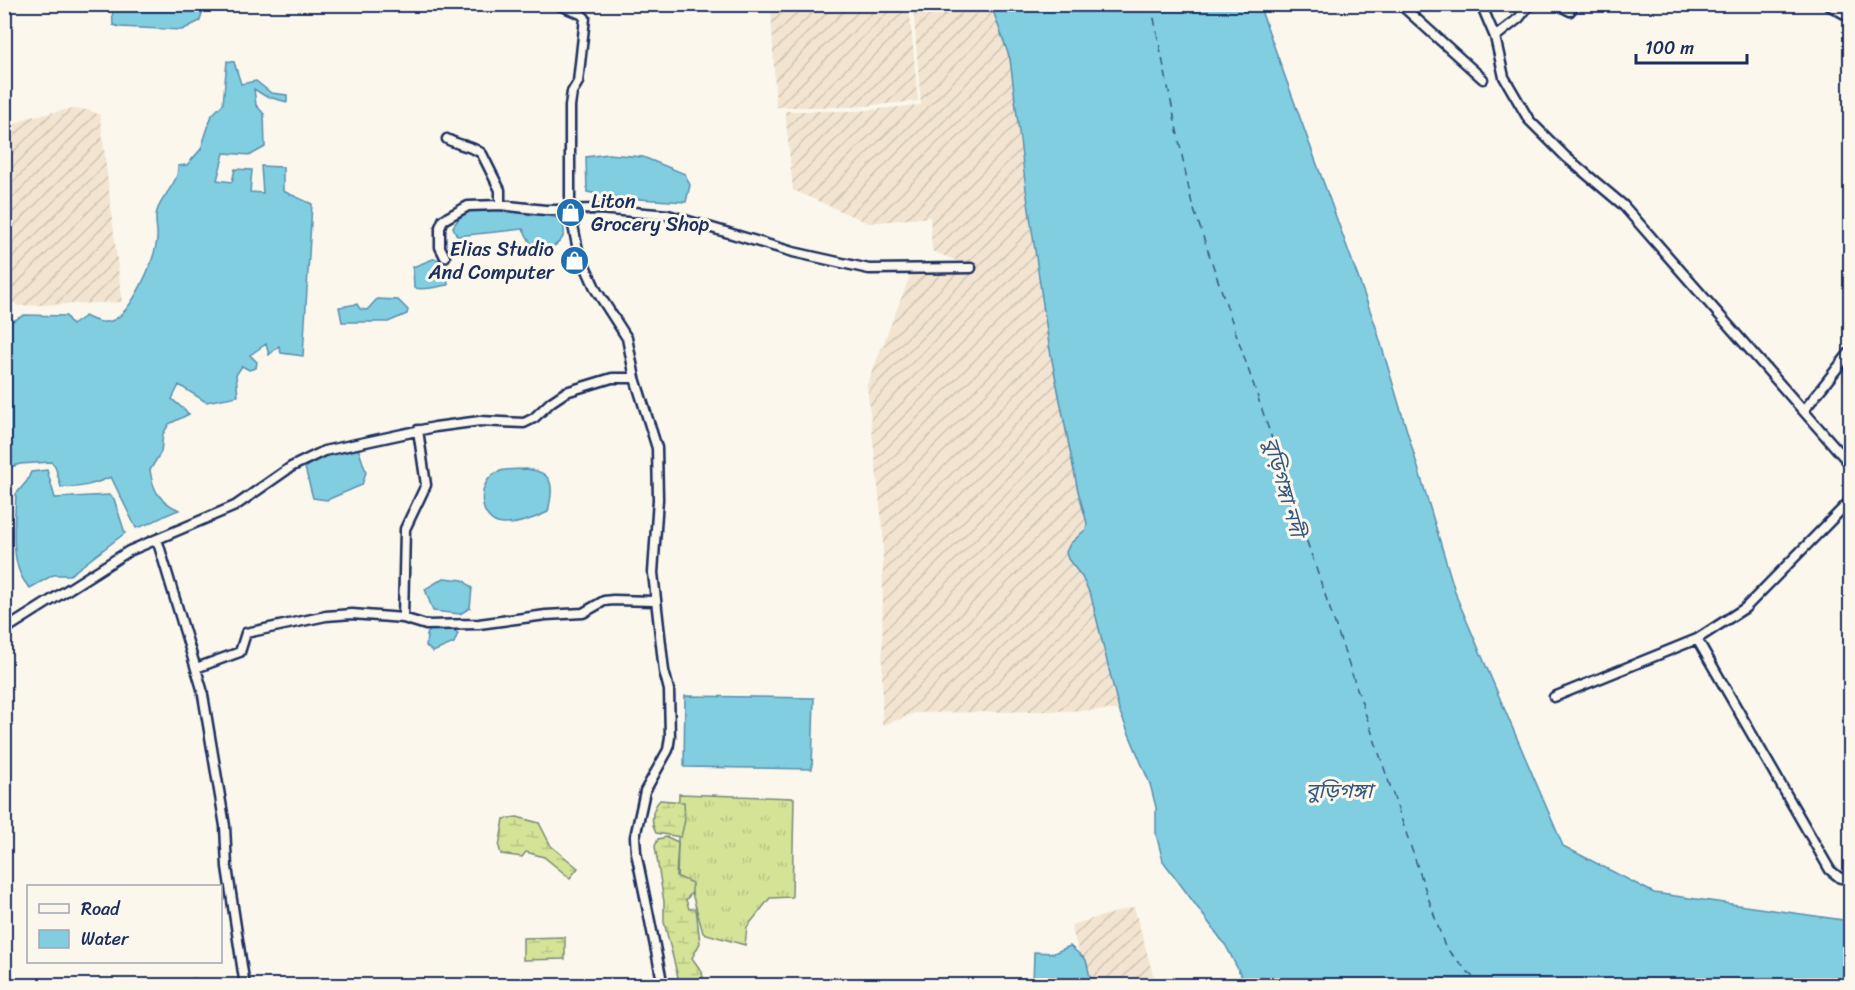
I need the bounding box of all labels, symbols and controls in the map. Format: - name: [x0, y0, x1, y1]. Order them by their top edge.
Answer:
- scale bar: [1636, 27, 1747, 65]
- text: 100 m: [1645, 32, 1694, 64]
- place label: Liton Grocery Shop: [591, 184, 710, 242]
- shop icon: Liton Grocery Shop: [554, 196, 586, 228]
- place label: Elias Studio And Computer: [428, 232, 555, 290]
- shop icon: Elias Studio And Computer: [559, 244, 591, 276]
- water label: বুড়িগঙ্গা নদী: [1252, 433, 1318, 545]
- water label: বুড়িগঙ্গা: [1306, 772, 1377, 810]
- legend: [27, 885, 222, 963]
- text: Road: [81, 893, 121, 925]
- text: Water: [81, 923, 130, 955]

